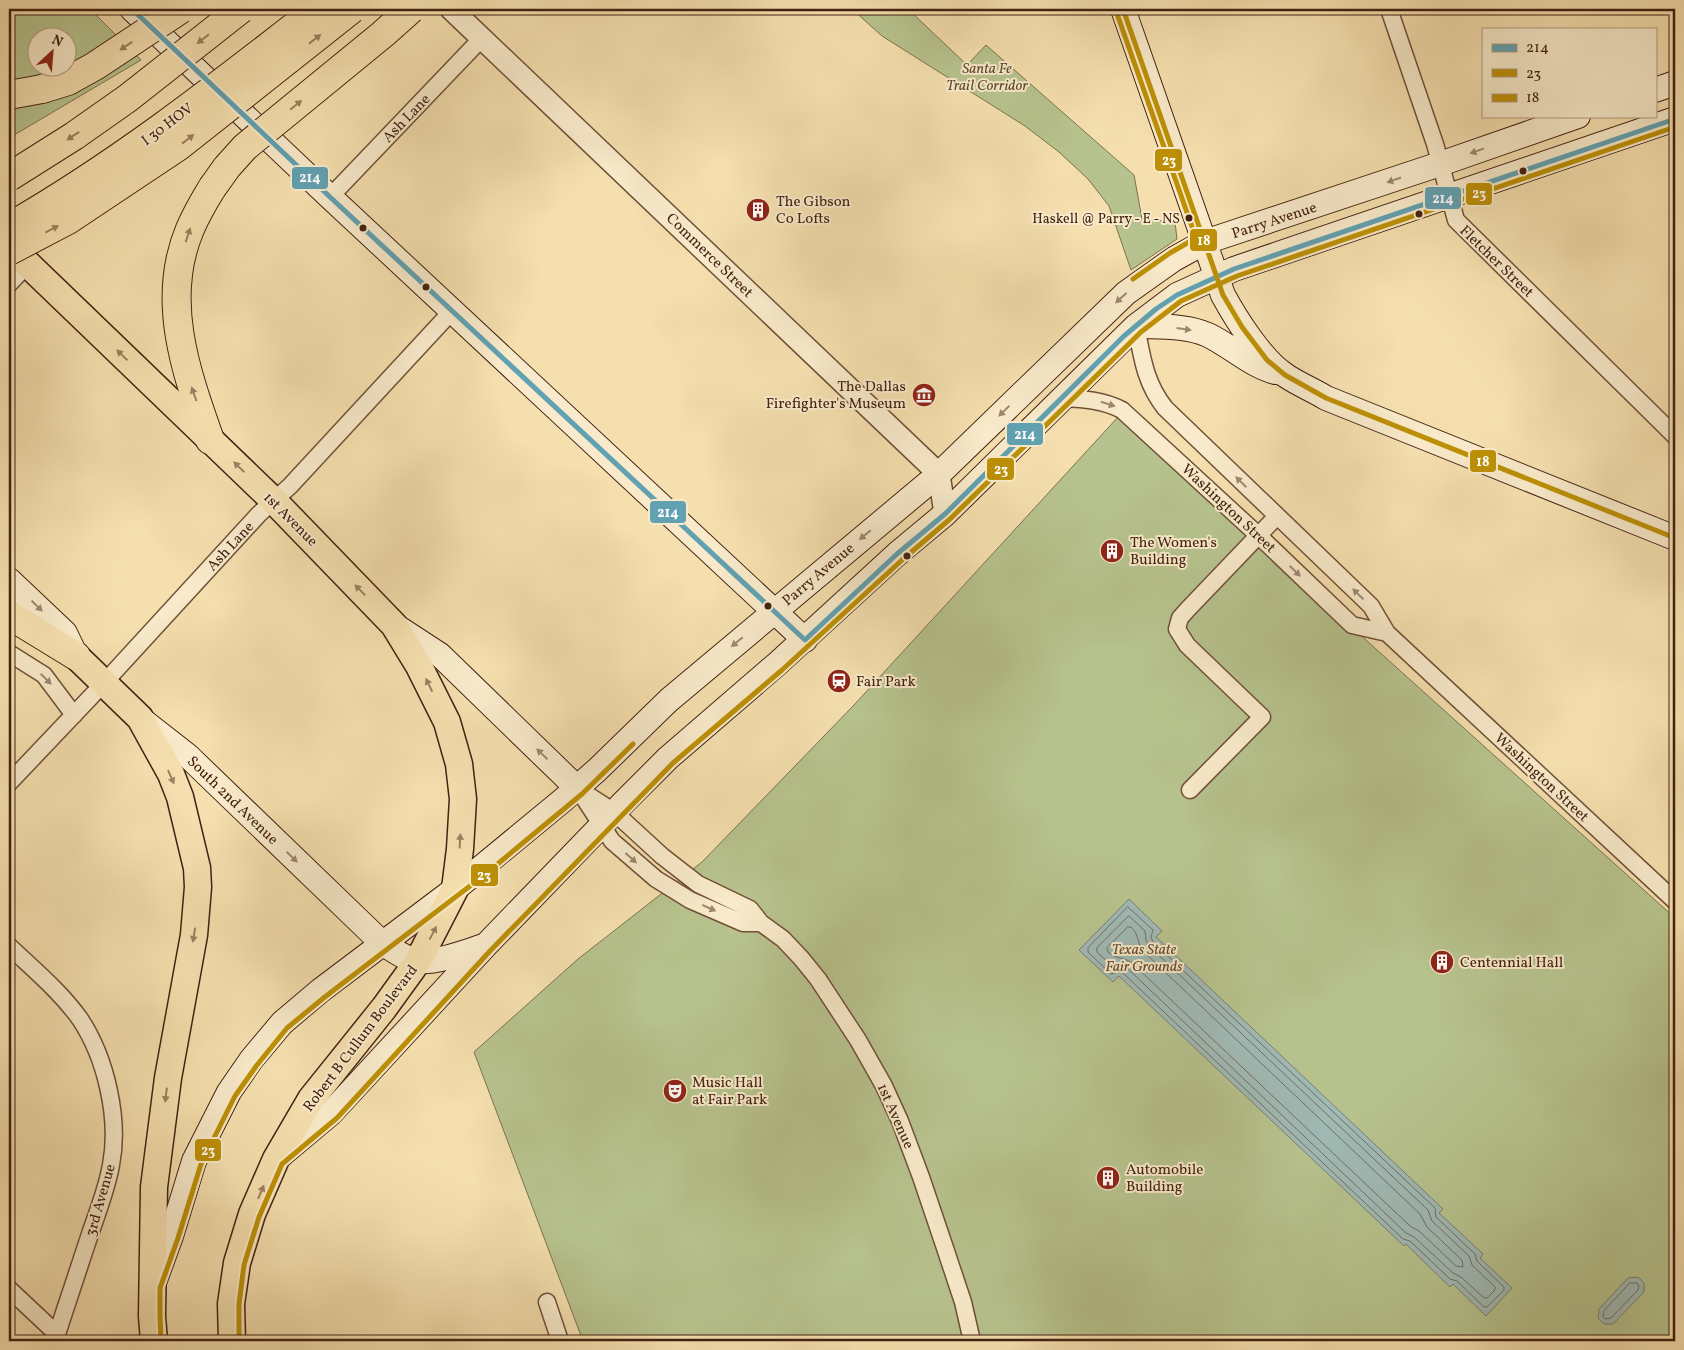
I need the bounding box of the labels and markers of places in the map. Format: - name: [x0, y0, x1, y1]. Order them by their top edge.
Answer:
- unlabelled marker: [1518, 166, 1528, 176]
- place label: The Gibson Co Lofts: [776, 192, 851, 230]
- building icon: The Gibson Co Lofts: [745, 197, 771, 223]
- unlabelled marker: [1414, 209, 1424, 219]
- place label: Haskell @ Parry - E - NS: [1032, 210, 1180, 229]
- marker: Haskell @ Parry - E - NS: [1184, 213, 1194, 223]
- unlabelled marker: [358, 223, 368, 233]
- unlabelled marker: [421, 282, 431, 292]
- place label: The Dallas Firefighter's Museum: [766, 377, 906, 415]
- museum icon: The Dallas Firefighter's Museum: [911, 382, 937, 408]
- place label: The Women's Building: [1130, 533, 1217, 571]
- building icon: The Women's Building: [1099, 538, 1125, 564]
- unlabelled marker: [902, 551, 912, 561]
- unlabelled marker: [763, 601, 773, 611]
- station icon: Fair Park: [826, 668, 852, 694]
- place label: Fair Park: [856, 672, 916, 693]
- building icon: Centennial Hall: [1429, 949, 1455, 975]
- place label: Centennial Hall: [1460, 953, 1563, 974]
- place label: Music Hall at Fair Park: [692, 1073, 767, 1111]
- theatre icon: Music Hall at Fair Park: [662, 1078, 688, 1104]
- place label: Automobile Building: [1126, 1160, 1203, 1198]
- building icon: Automobile Building: [1095, 1165, 1121, 1191]

